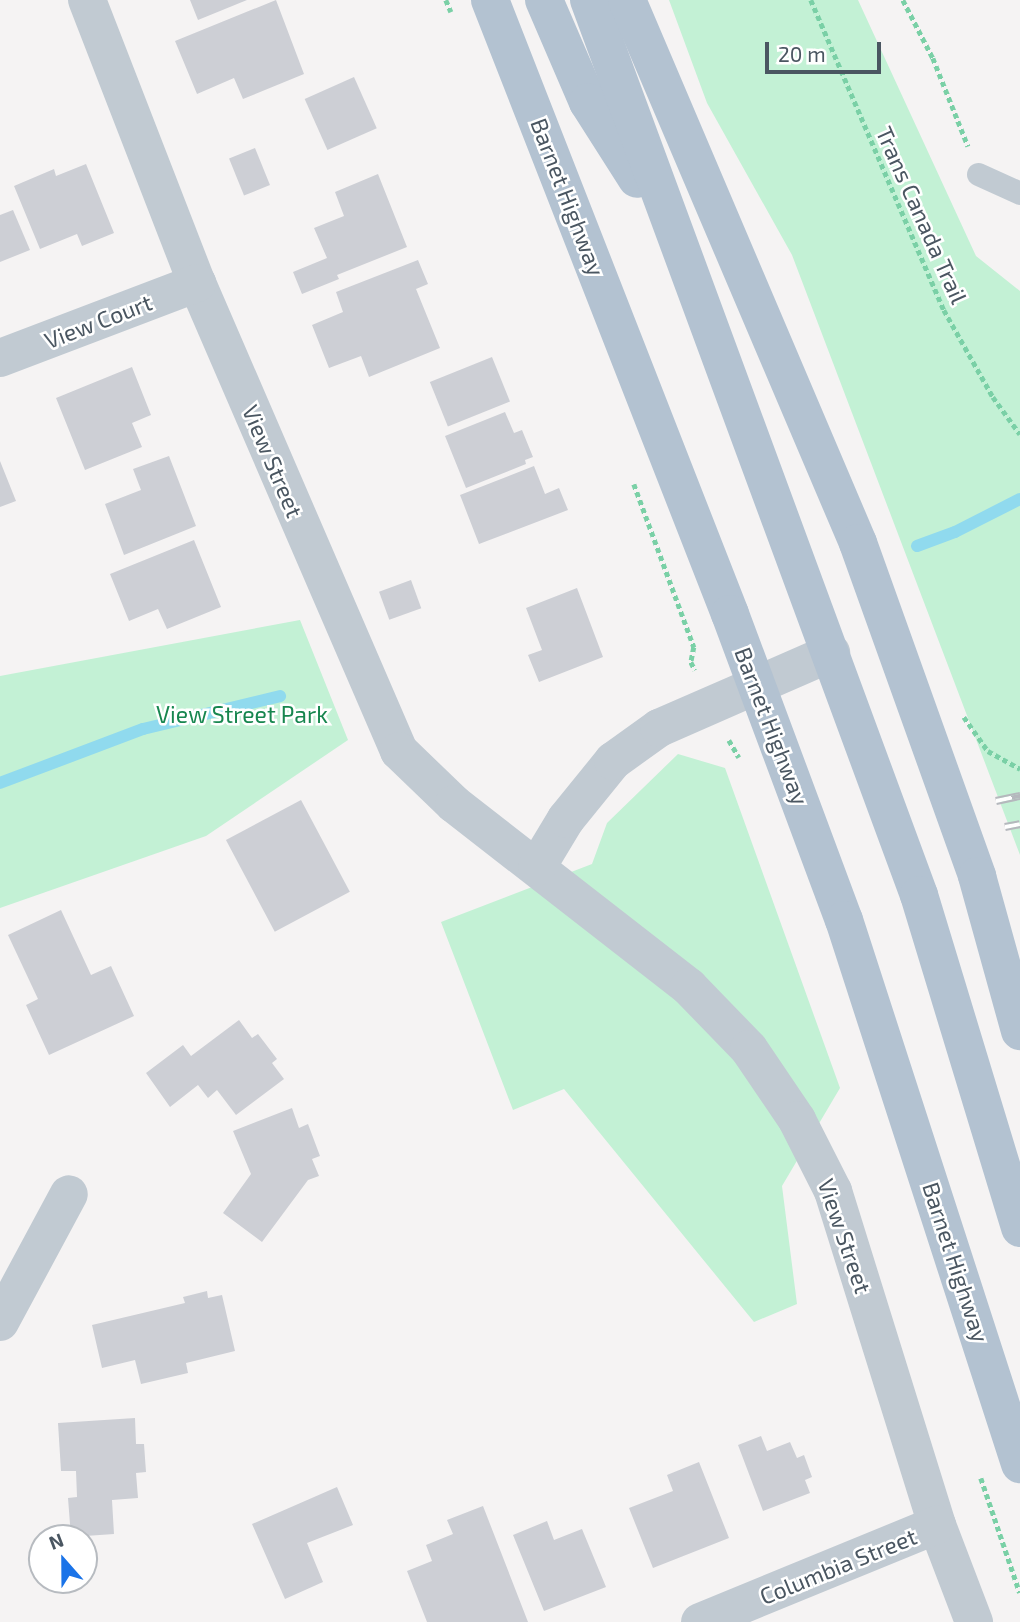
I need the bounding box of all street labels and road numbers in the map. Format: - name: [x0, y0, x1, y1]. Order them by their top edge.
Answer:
- street label: Barnet Highway: [525, 114, 611, 280]
- street label: Trans Canada Trail: [870, 122, 974, 308]
- street label: View Court: [40, 288, 156, 354]
- street label: View Street: [237, 400, 309, 522]
- street label: Barnet Highway: [729, 643, 815, 809]
- street label: View Street: [812, 1175, 878, 1297]
- street label: Barnet Highway: [917, 1178, 995, 1346]
- street label: Columbia Street: [756, 1522, 920, 1610]

